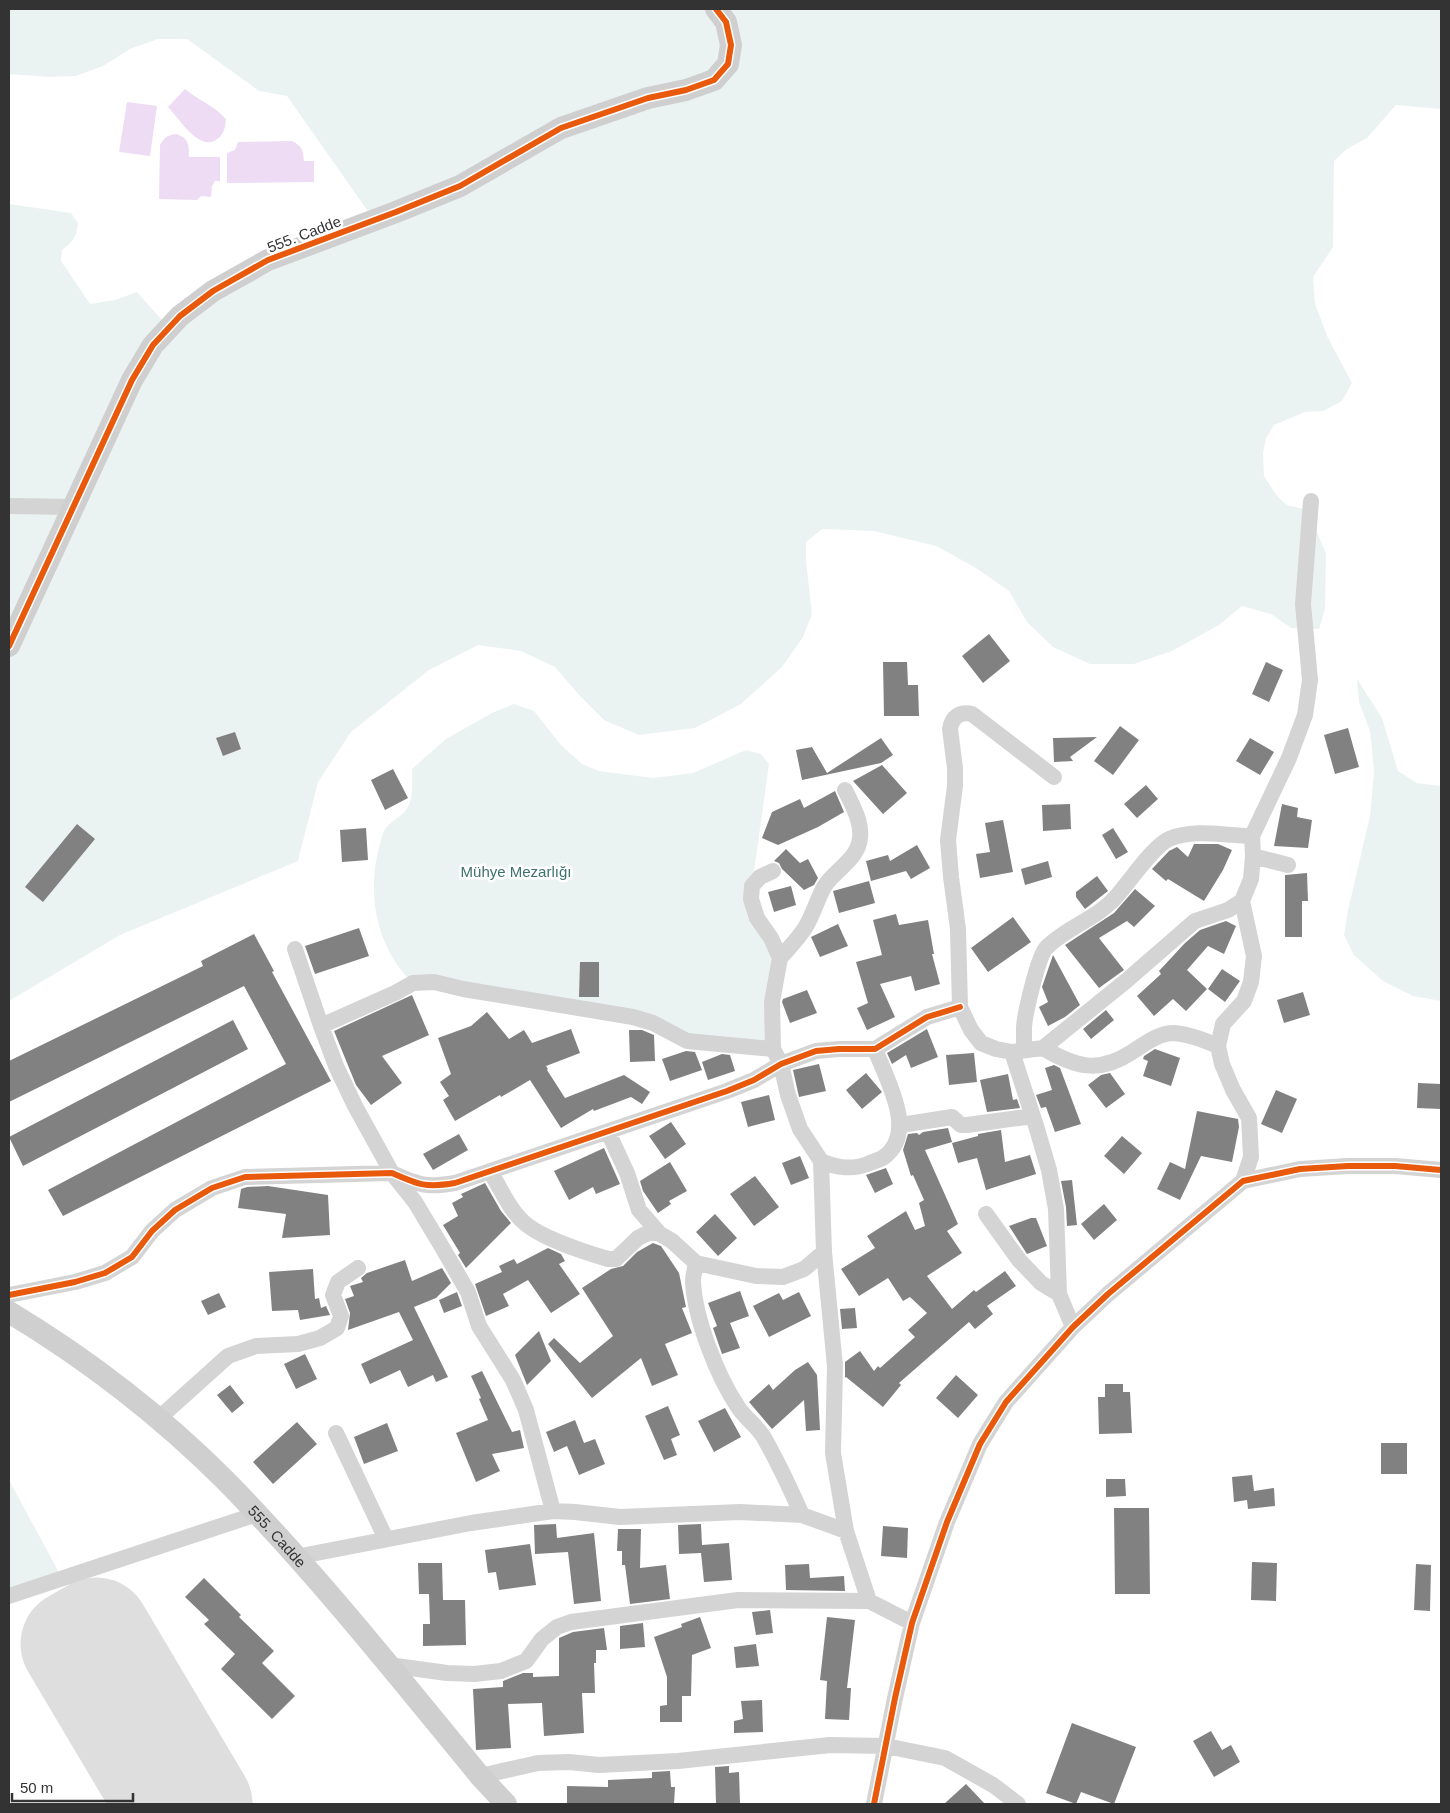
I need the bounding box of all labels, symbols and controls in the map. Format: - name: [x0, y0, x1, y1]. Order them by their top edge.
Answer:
- street label: 555. Cadde: [265, 212, 343, 256]
- park label: Mühye Mezarlığı: [461, 863, 571, 880]
- street label: 555. Cadde: [245, 1502, 310, 1570]
- scale bar: [12, 1770, 134, 1802]
- text: 50 m: [20, 1779, 53, 1796]

